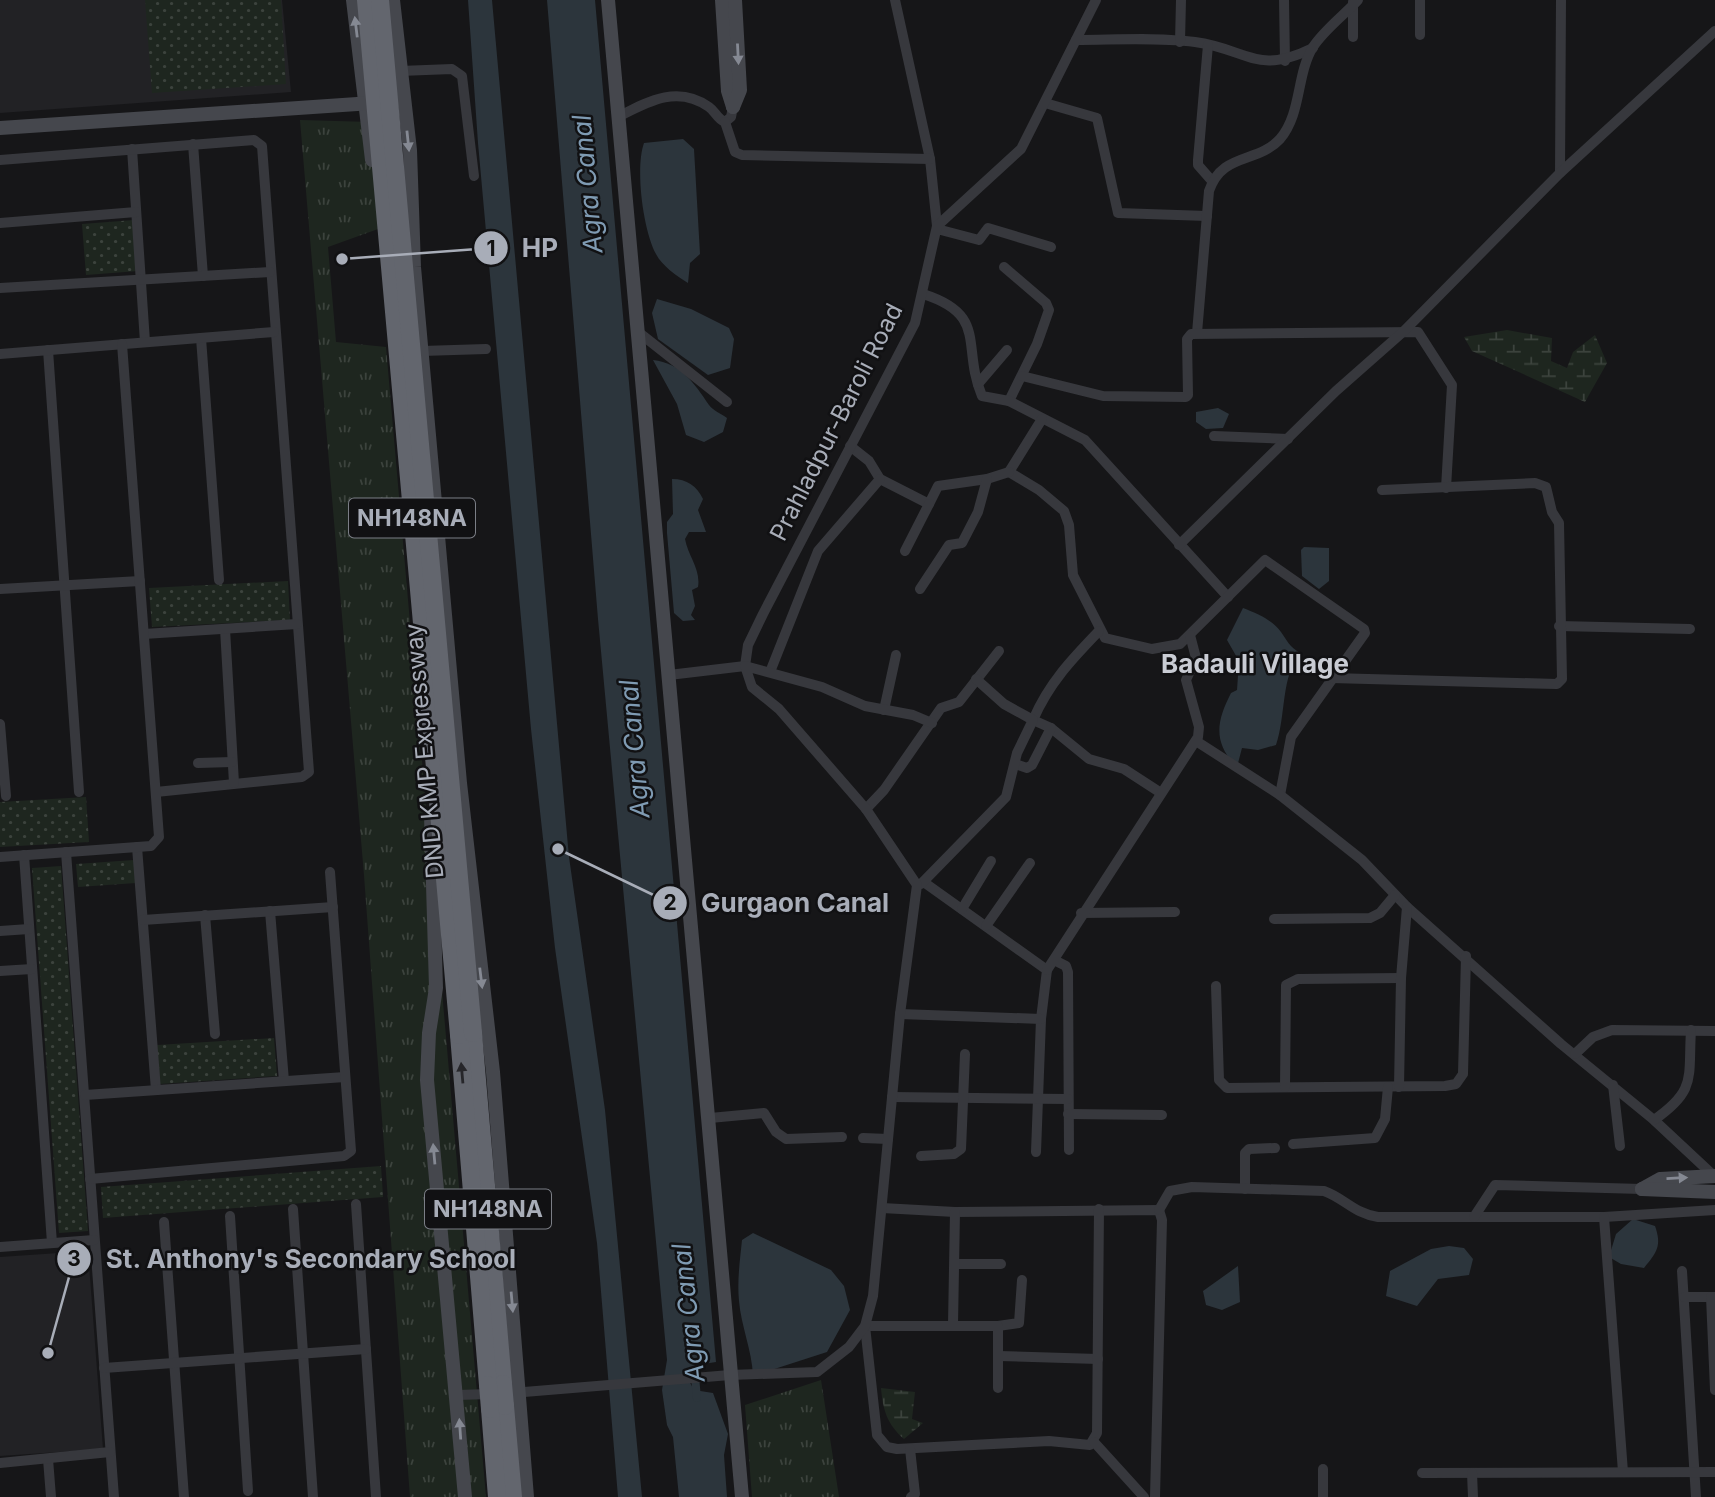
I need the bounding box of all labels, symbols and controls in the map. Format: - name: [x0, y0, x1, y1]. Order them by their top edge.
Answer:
- one-way arrow: [350, 16, 361, 38]
- one-way arrow: [733, 44, 744, 66]
- water label: Agra Canal: [565, 113, 609, 256]
- one-way arrow: [403, 130, 414, 152]
- callout: HP: [473, 225, 573, 272]
- text: HP: [522, 232, 558, 263]
- text: 1: [486, 236, 496, 261]
- street label: Prahladpur-Baroli Road: [763, 298, 909, 546]
- road number: NH148NA: [349, 498, 475, 538]
- street label: DND KMP Expressway: [398, 622, 450, 880]
- district label: Badauli Village: [1161, 648, 1349, 679]
- water label: Agra Canal: [612, 678, 656, 821]
- callout: Gurgaon Canal: [652, 879, 903, 926]
- text: Gurgaon Canal: [701, 887, 889, 918]
- text: 2: [663, 890, 677, 915]
- one-way arrow: [476, 967, 487, 989]
- one-way arrow: [456, 1062, 467, 1084]
- one-way arrow: [428, 1142, 439, 1164]
- one-way arrow: [1666, 1172, 1688, 1183]
- road number: NH148NA: [425, 1190, 551, 1228]
- callout: St. Anthony's Secondary School: [56, 1235, 530, 1282]
- water label: Agra Canal: [665, 1242, 711, 1385]
- text: St. Anthony's Secondary School: [106, 1243, 516, 1274]
- text: 3: [67, 1246, 81, 1271]
- one-way arrow: [507, 1291, 518, 1313]
- one-way arrow: [454, 1418, 465, 1440]

